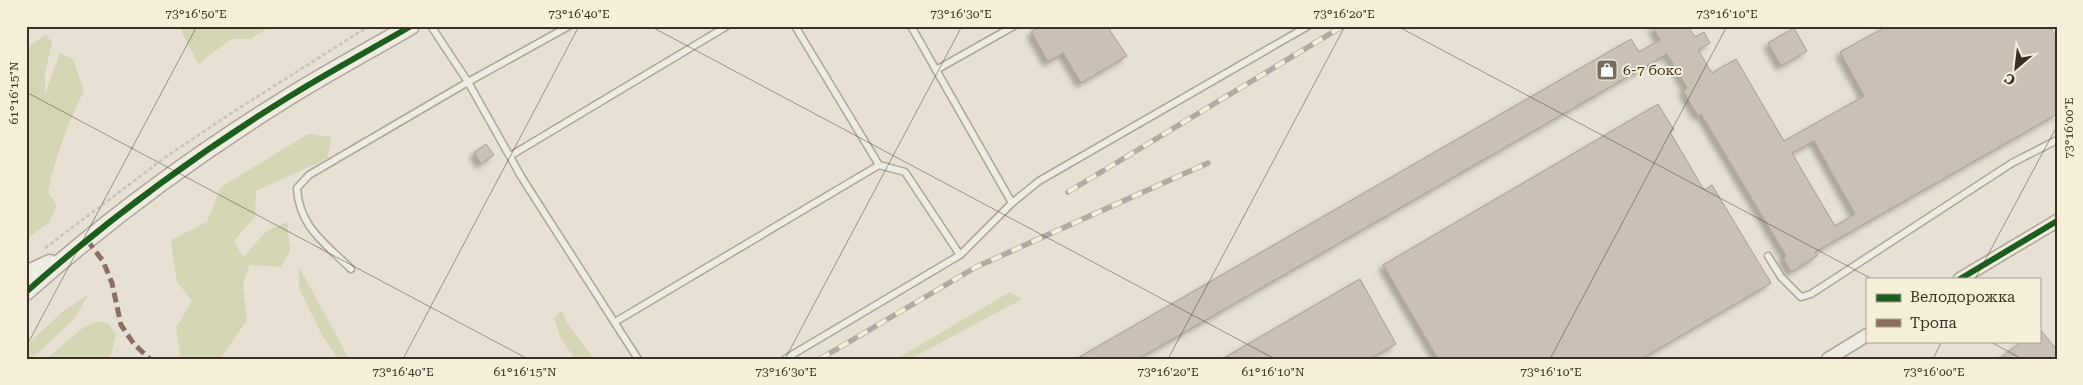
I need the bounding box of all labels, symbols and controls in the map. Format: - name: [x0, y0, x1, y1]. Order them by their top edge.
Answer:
- text: 73°16'50"E: [165, 7, 227, 21]
- text: 73°16'40"E: [548, 7, 610, 21]
- text: 73°16'30"E: [930, 7, 992, 21]
- text: 73°16'20"E: [1313, 7, 1375, 21]
- text: 73°16'10"E: [1696, 7, 1758, 21]
- north arrow: [1990, 42, 2040, 92]
- shop icon: 6-7 бокс: [1595, 58, 1619, 82]
- text: 61°16'15"N: [7, 61, 21, 125]
- place label: 6-7 бокс: [1623, 62, 1682, 78]
- text: С: [2002, 70, 2018, 89]
- text: 73°16'00"E: [2062, 97, 2076, 159]
- legend: [1866, 278, 2040, 342]
- text: Велодорожка: [1910, 288, 2015, 306]
- text: Тропа: [1910, 314, 1957, 332]
- text: 73°16'40"E: [372, 365, 434, 379]
- text: 61°16'15"N: [493, 365, 557, 379]
- text: 73°16'30"E: [755, 365, 817, 379]
- text: 73°16'20"E: [1137, 365, 1199, 379]
- text: 61°16'10"N: [1241, 365, 1305, 379]
- text: 73°16'10"E: [1520, 365, 1582, 379]
- text: 73°16'00"E: [1903, 365, 1965, 379]

